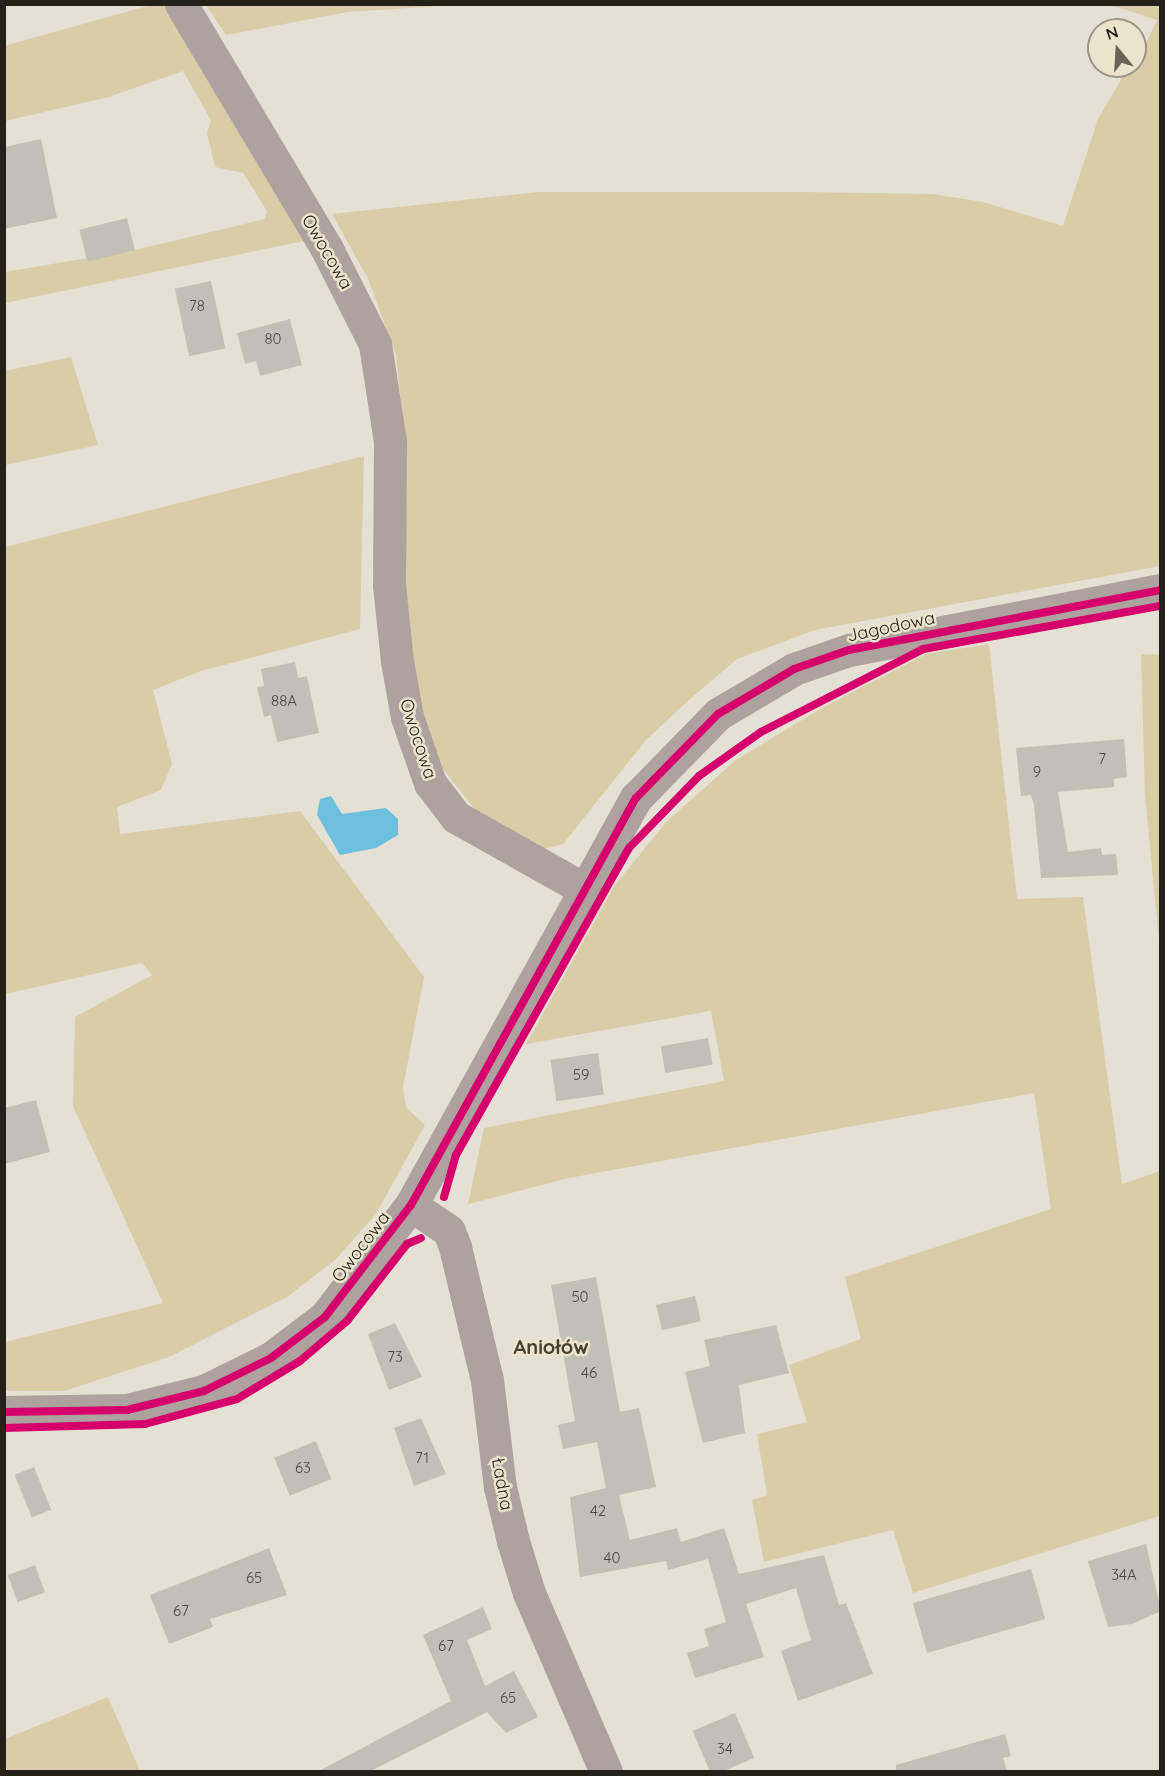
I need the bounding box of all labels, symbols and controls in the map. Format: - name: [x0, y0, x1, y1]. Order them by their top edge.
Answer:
- north arrow: [1087, 18, 1147, 78]
- text: N: [1103, 21, 1121, 44]
- street label: Owocowa: [297, 211, 357, 293]
- house number: 78: [189, 297, 205, 315]
- house number: 80: [264, 330, 282, 348]
- street label: Jagodowa: [845, 607, 937, 647]
- house number: 88A: [271, 692, 297, 710]
- street label: Owocowa: [395, 696, 441, 782]
- house number: 7: [1098, 750, 1106, 768]
- house number: 9: [1033, 763, 1041, 781]
- house number: 59: [573, 1066, 589, 1084]
- street label: Owocowa: [327, 1207, 395, 1287]
- house number: 50: [571, 1288, 589, 1306]
- district label: Aniołów: [513, 1334, 589, 1358]
- house number: 73: [387, 1348, 403, 1366]
- house number: 46: [581, 1364, 597, 1382]
- house number: 71: [415, 1449, 429, 1467]
- street label: Ładna: [487, 1456, 517, 1512]
- house number: 63: [295, 1459, 311, 1477]
- house number: 42: [590, 1502, 606, 1520]
- house number: 40: [604, 1549, 620, 1567]
- house number: 34A: [1111, 1566, 1137, 1584]
- house number: 65: [246, 1569, 262, 1587]
- house number: 67: [173, 1602, 189, 1620]
- house number: 67: [438, 1637, 454, 1655]
- house number: 65: [500, 1689, 516, 1707]
- house number: 34: [717, 1740, 733, 1758]

